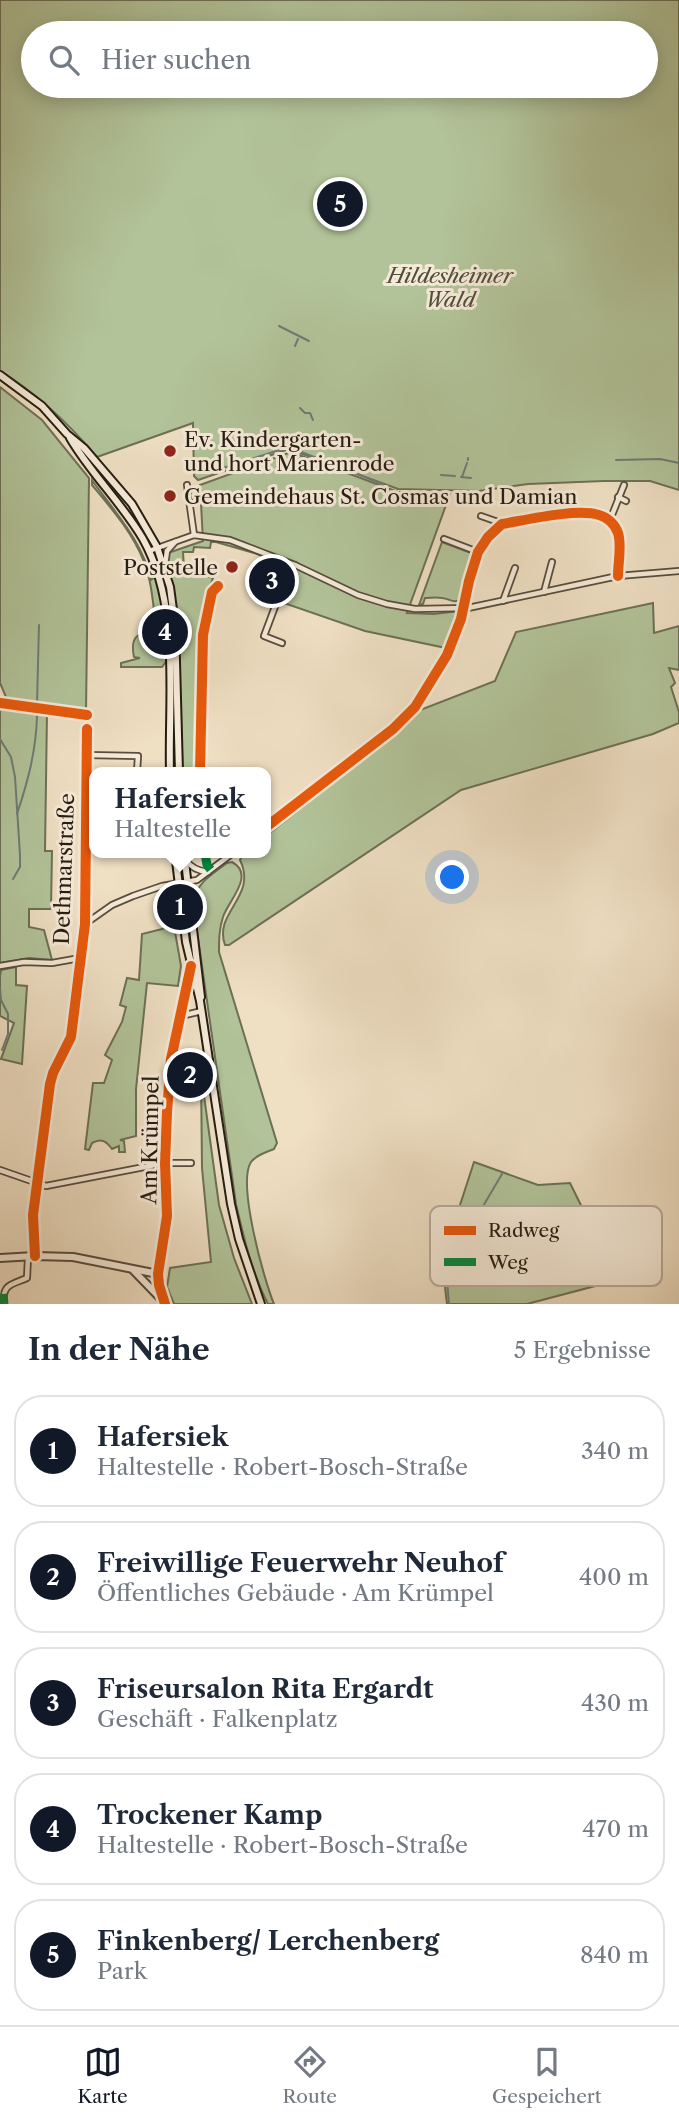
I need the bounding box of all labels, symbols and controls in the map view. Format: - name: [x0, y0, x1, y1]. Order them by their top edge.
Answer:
- search box: [21, 21, 658, 98]
- icon: search: [45, 41, 83, 79]
- text: Hier suchen: [101, 44, 251, 76]
- pin: 5: [317, 178, 363, 230]
- park label: Hildesheimer Wald: [385, 263, 514, 312]
- place label: Ev. Kindergarten- und hort Marienrode: [184, 427, 395, 476]
- marker: Ev. Kindergarten- und hort Marienrode: [162, 443, 178, 459]
- place label: Gemeindehaus St. Cosmas und Damian: [184, 484, 577, 509]
- marker: Gemeindehaus St. Cosmas und Damian: [162, 488, 178, 504]
- place label: Poststelle: [123, 555, 218, 580]
- pin: 3: [249, 555, 295, 607]
- marker: Poststelle: [224, 559, 240, 575]
- pin: 4: [142, 606, 188, 658]
- popup: [89, 767, 271, 858]
- text: Hafersiek: [114, 783, 246, 815]
- street label: Dethmarstraße: [49, 793, 79, 945]
- text: Haltestelle: [114, 815, 231, 843]
- your location: [435, 860, 469, 894]
- pin: 1: [157, 881, 203, 933]
- pin: 2: [167, 1049, 213, 1101]
- street label: Am Krümpel: [136, 1075, 164, 1206]
- legend: [430, 1206, 662, 1286]
- text: Radweg: [488, 1219, 560, 1242]
- text: Weg: [487, 1251, 529, 1274]
- text: In der Nähe: [28, 1331, 210, 1368]
- text: 5 Ergebnisse: [514, 1336, 651, 1364]
- text: Hafersiek: [97, 1421, 228, 1453]
- text: 1: [48, 1437, 58, 1465]
- text: 340 m: [581, 1437, 649, 1465]
- text: Haltestelle · Robert-Bosch-Straße: [97, 1453, 468, 1481]
- text: Freiwillige Feuerwehr Neuhof: [97, 1547, 504, 1579]
- text: 2: [46, 1563, 60, 1591]
- text: 400 m: [579, 1563, 649, 1591]
- text: Öffentliches Gebäude · Am Krümpel: [97, 1579, 494, 1607]
- text: Friseursalon Rita Ergardt: [97, 1673, 434, 1705]
- text: 3: [47, 1689, 60, 1717]
- text: 430 m: [581, 1689, 649, 1717]
- text: Geschäft · Falkenplatz: [97, 1705, 338, 1733]
- text: Trockener Kamp: [97, 1799, 322, 1831]
- text: 4: [46, 1815, 60, 1843]
- text: 470 m: [582, 1815, 649, 1843]
- text: Haltestelle · Robert-Bosch-Straße: [97, 1831, 468, 1859]
- text: Finkenberg/ Lerchenberg: [97, 1925, 439, 1957]
- text: 5: [47, 1941, 59, 1969]
- text: 840 m: [580, 1941, 649, 1969]
- text: Park: [97, 1957, 147, 1985]
- tab: Karte: [77, 2043, 128, 2108]
- tab: Route: [283, 2043, 337, 2108]
- tab: Gespeichert: [492, 2043, 602, 2108]

